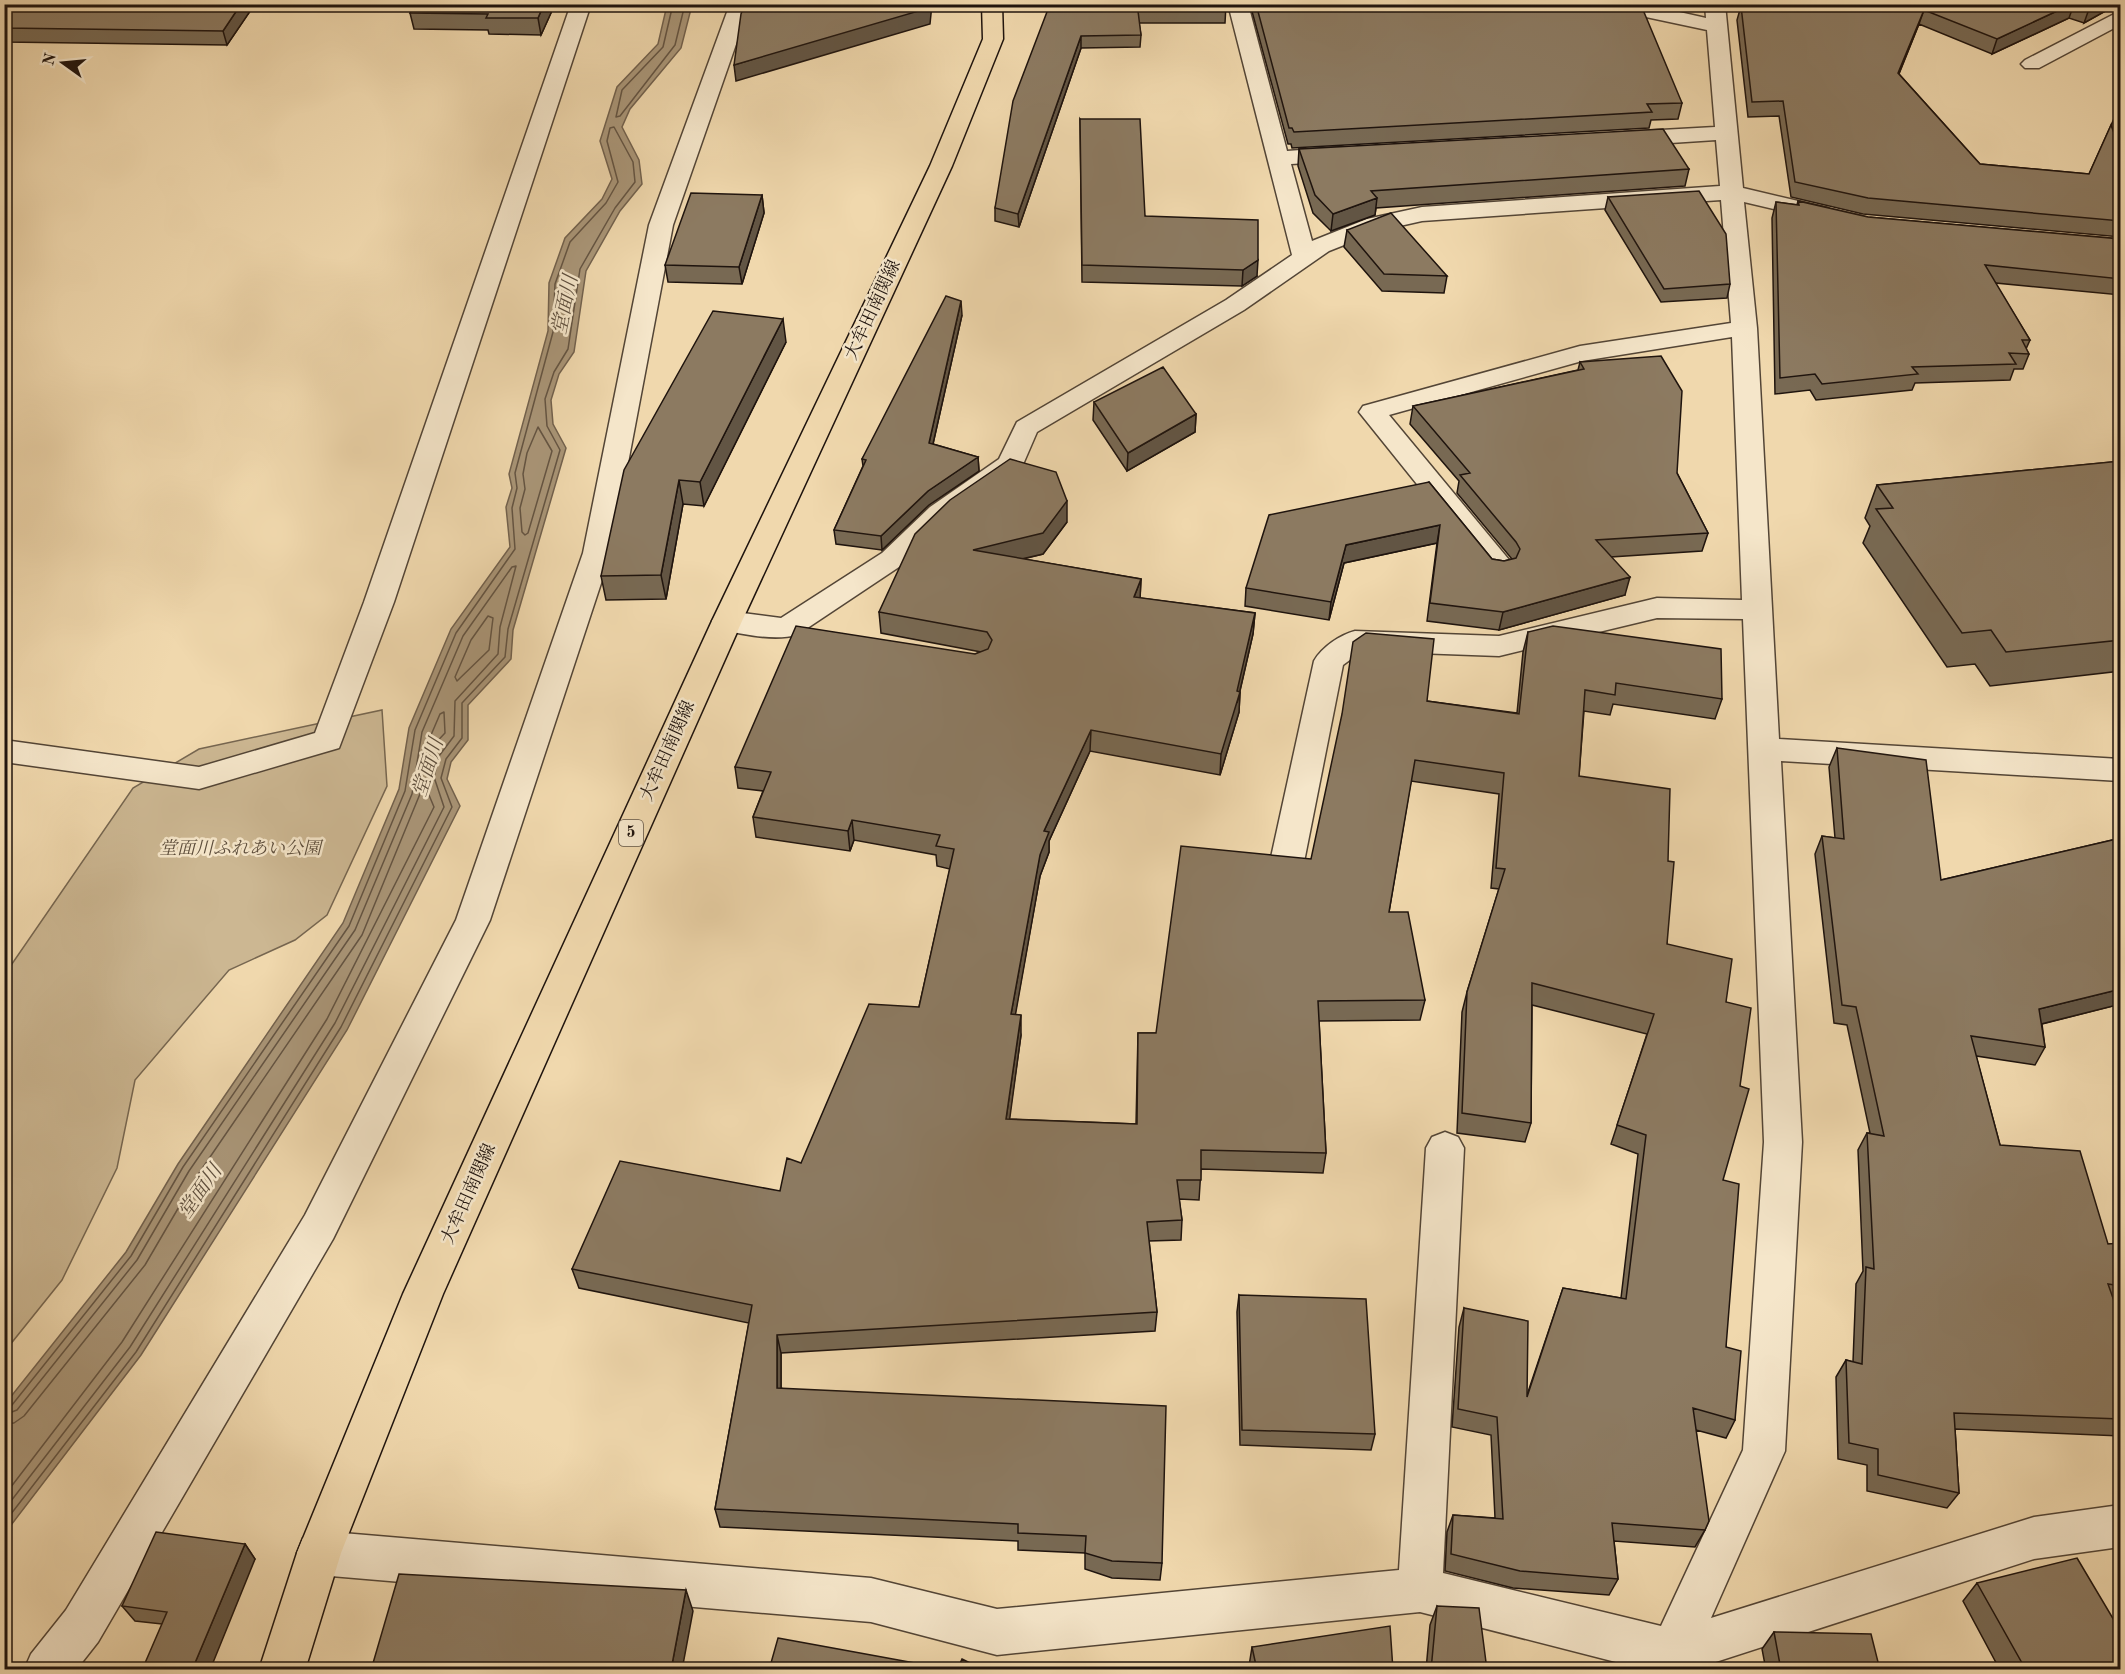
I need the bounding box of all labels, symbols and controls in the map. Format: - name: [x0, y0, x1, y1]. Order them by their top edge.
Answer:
- north arrow: [33, 33, 93, 93]
- text: N: [41, 51, 60, 68]
- street label: 大牟田南関線: [840, 256, 904, 363]
- water label: 堂面川: [548, 271, 582, 336]
- street label: 大牟田南関線: [636, 697, 698, 804]
- water label: 堂面川: [408, 734, 448, 800]
- road number: 5: [619, 820, 643, 846]
- park label: 堂面川ふれあい公園: [159, 838, 324, 858]
- street label: 大牟田南関線: [437, 1140, 499, 1247]
- water label: 堂面川: [174, 1159, 228, 1222]

